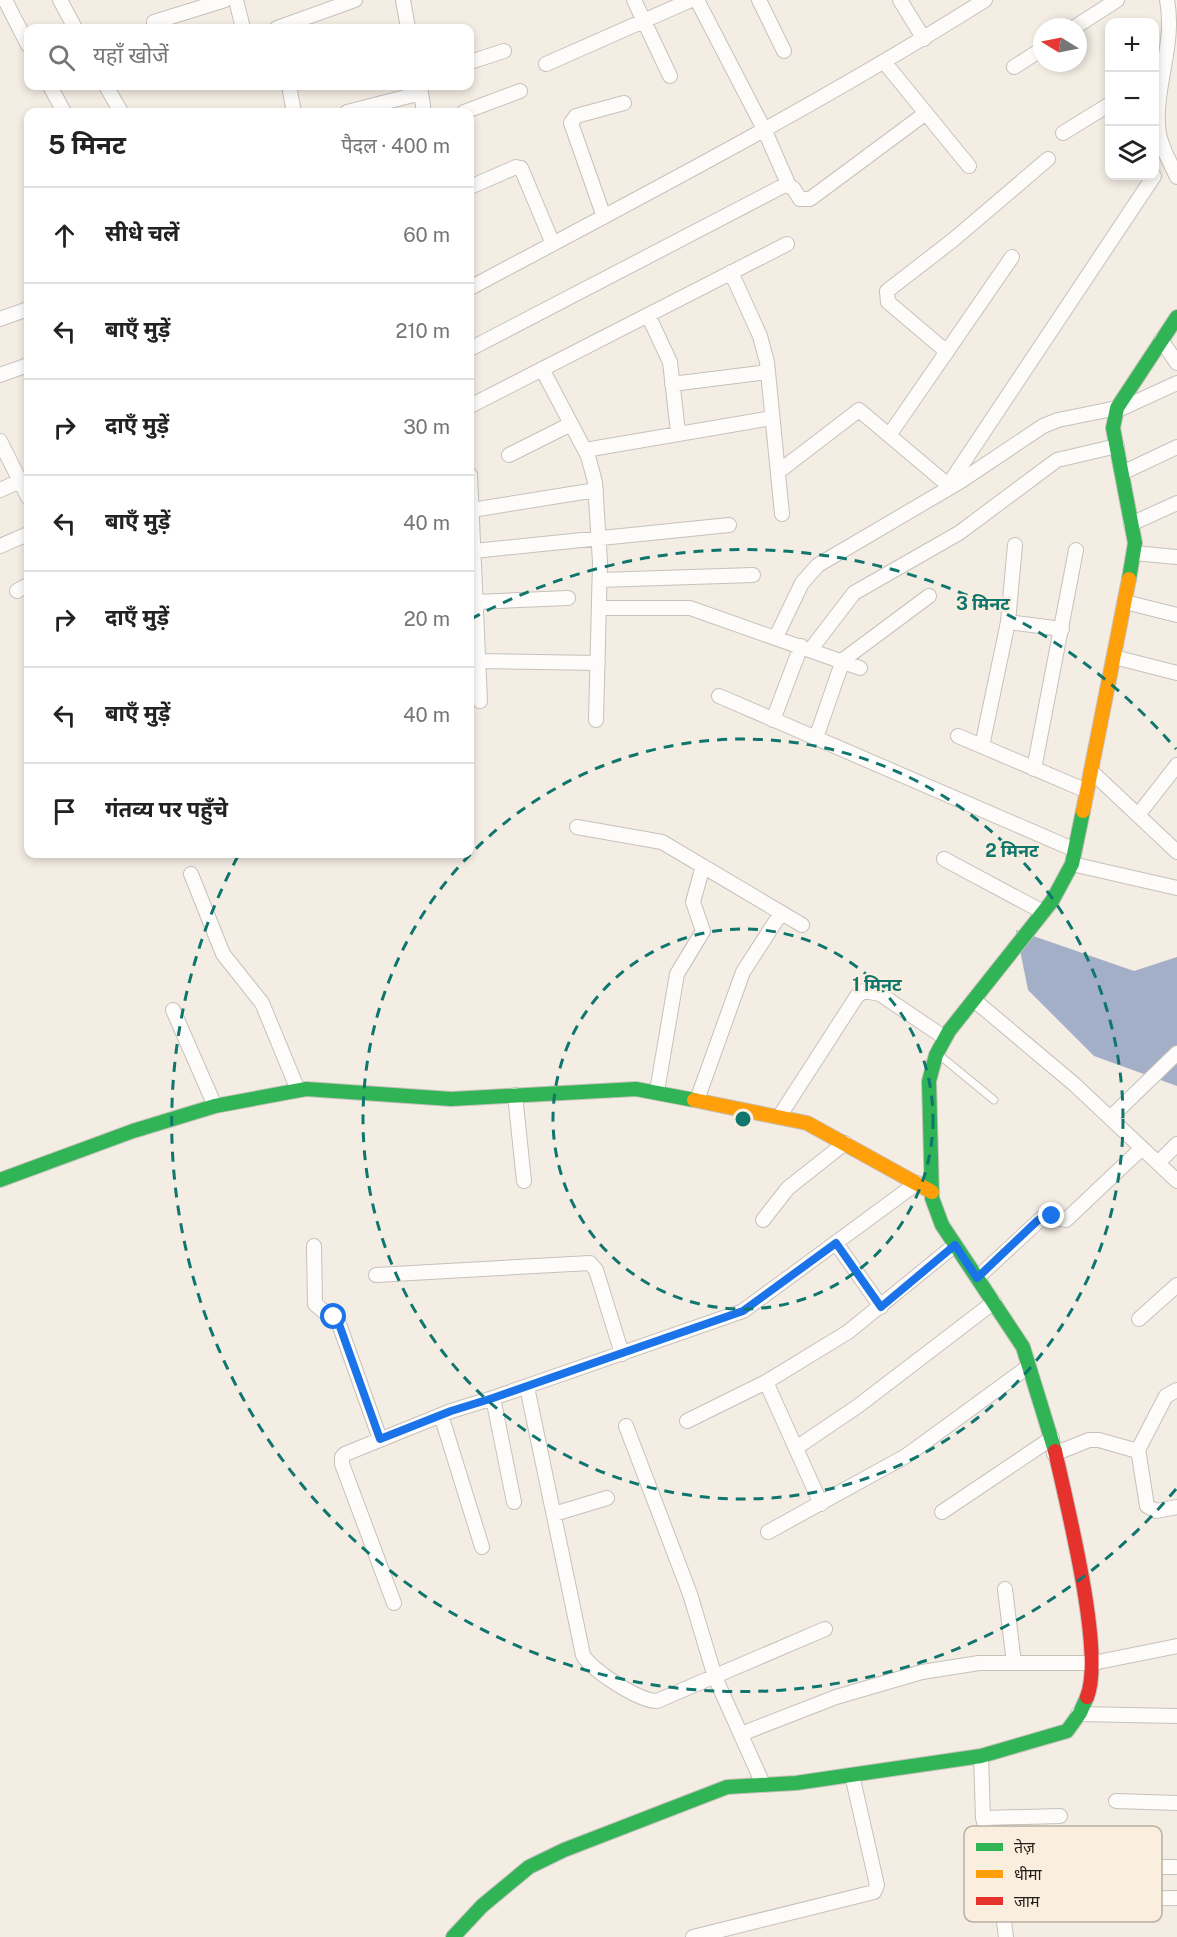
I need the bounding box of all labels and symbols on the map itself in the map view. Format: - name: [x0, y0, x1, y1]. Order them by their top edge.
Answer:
- north arrow: [1033, 18, 1087, 72]
- text: 3 मिनट: [956, 593, 1010, 614]
- text: 2 मिनट: [985, 840, 1039, 861]
- text: 1 मिनट: [852, 974, 902, 995]
- centre of rings: [733, 1109, 753, 1129]
- route end: [1038, 1202, 1064, 1228]
- route start: [320, 1303, 346, 1329]
- legend: [964, 1826, 1162, 1922]
- text: तेज़: [1014, 1838, 1036, 1857]
- text: धीमा: [1014, 1865, 1043, 1884]
- text: जाम: [1014, 1892, 1040, 1911]

